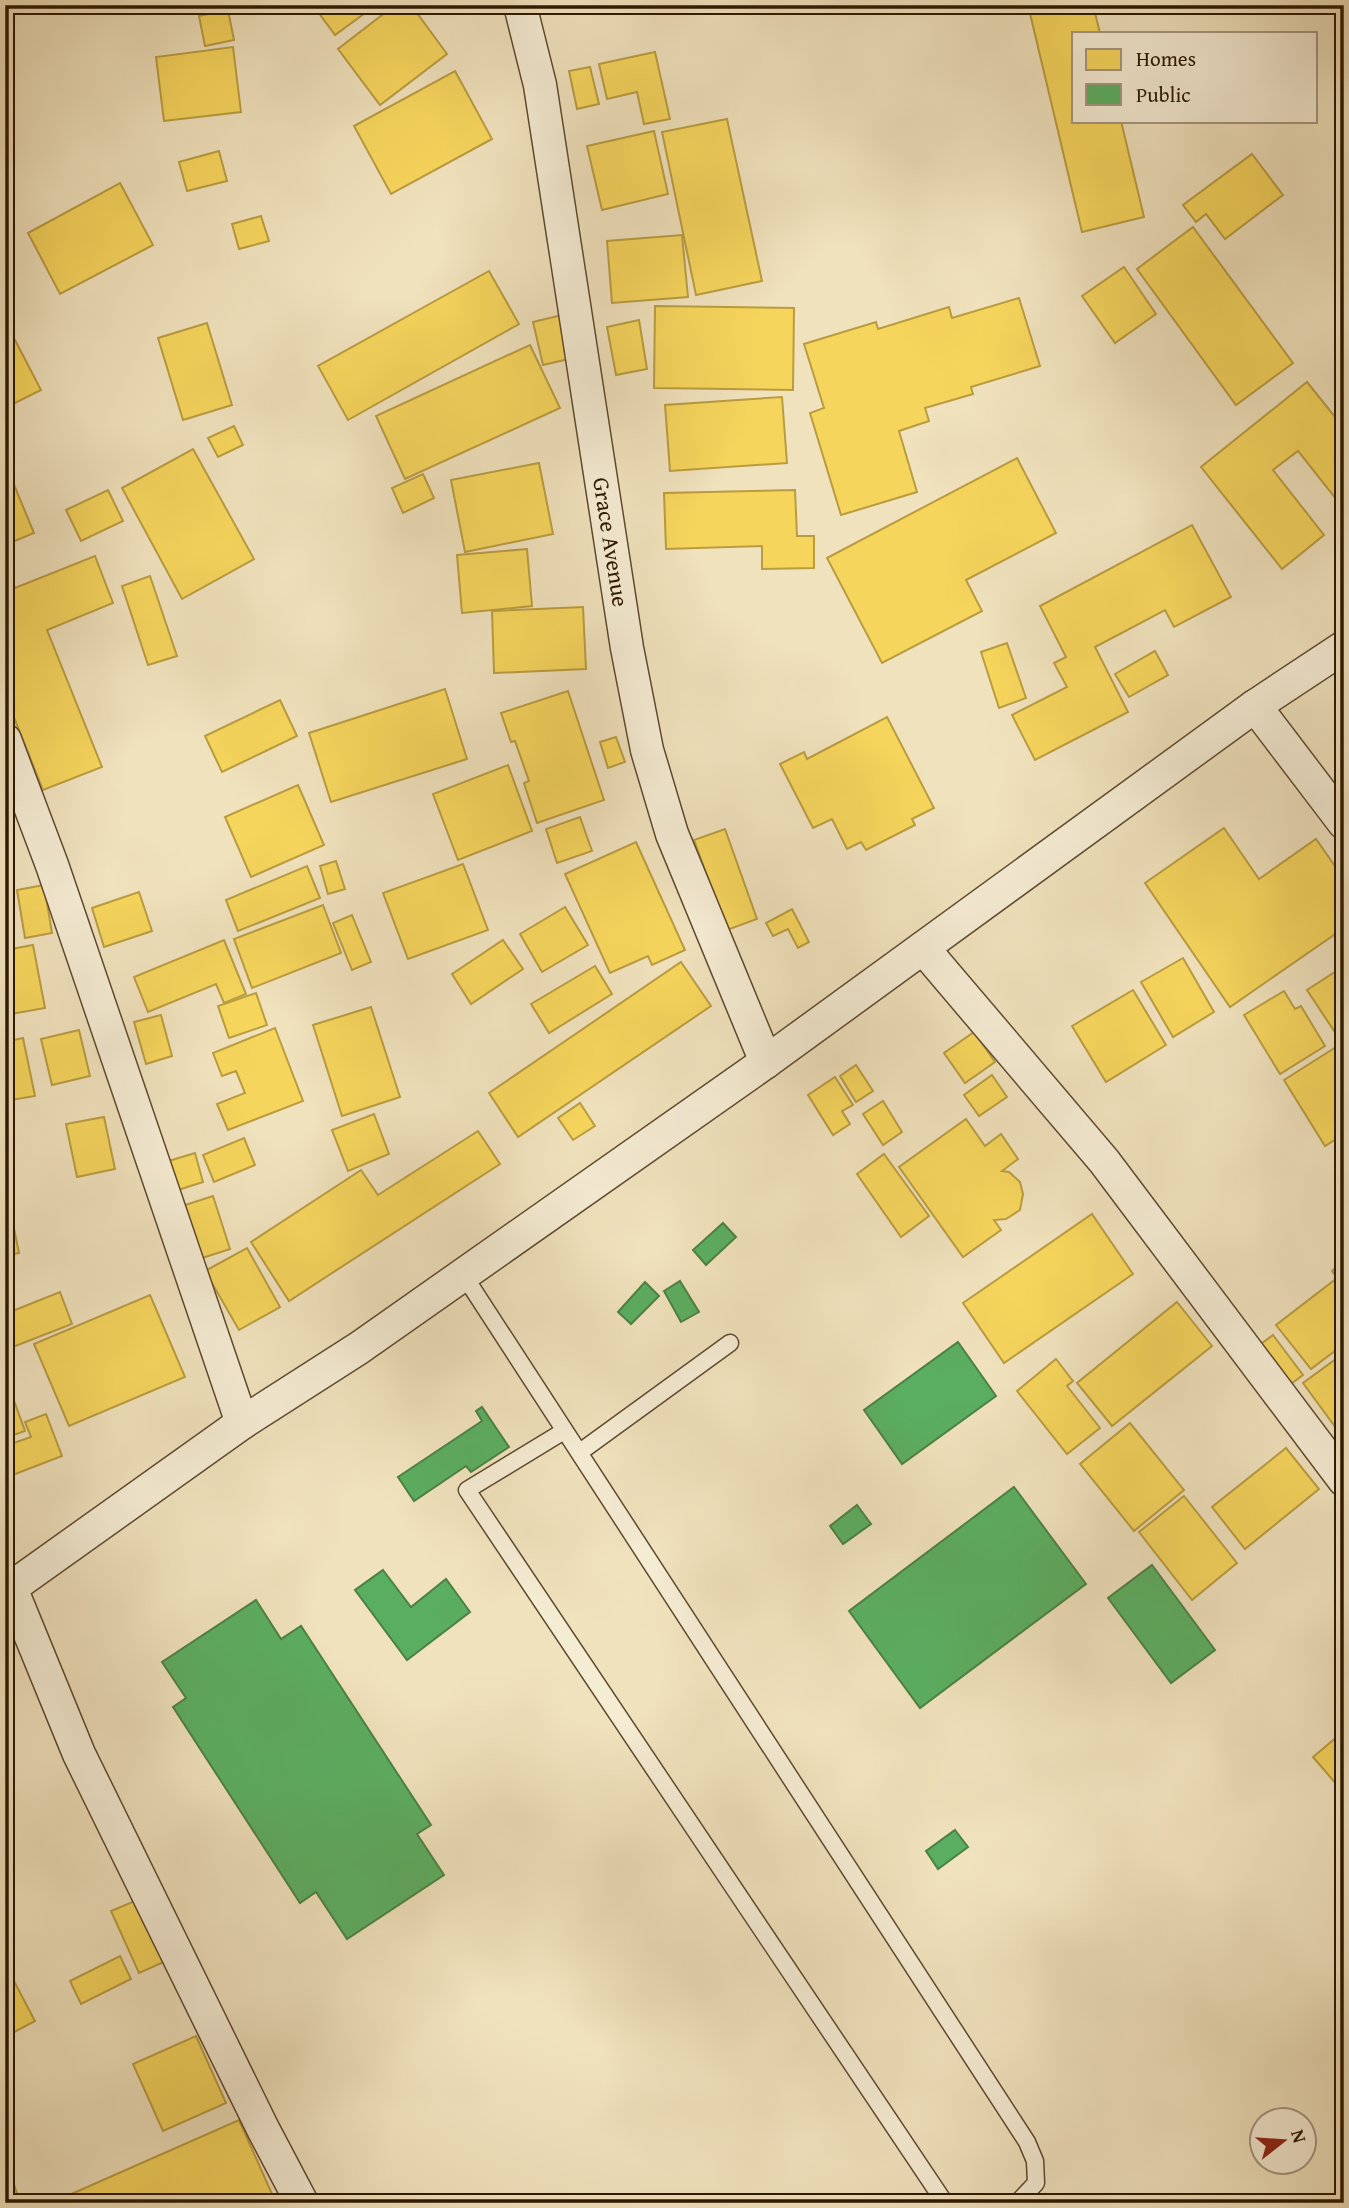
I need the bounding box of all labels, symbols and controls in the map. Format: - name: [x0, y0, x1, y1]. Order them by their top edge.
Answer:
- legend: [1072, 32, 1318, 122]
- text: Homes: [1136, 43, 1196, 74]
- text: Public: [1136, 79, 1191, 110]
- street label: Grace Avenue: [585, 475, 638, 609]
- north arrow: [1248, 2106, 1318, 2176]
- text: N: [1284, 2126, 1315, 2146]

